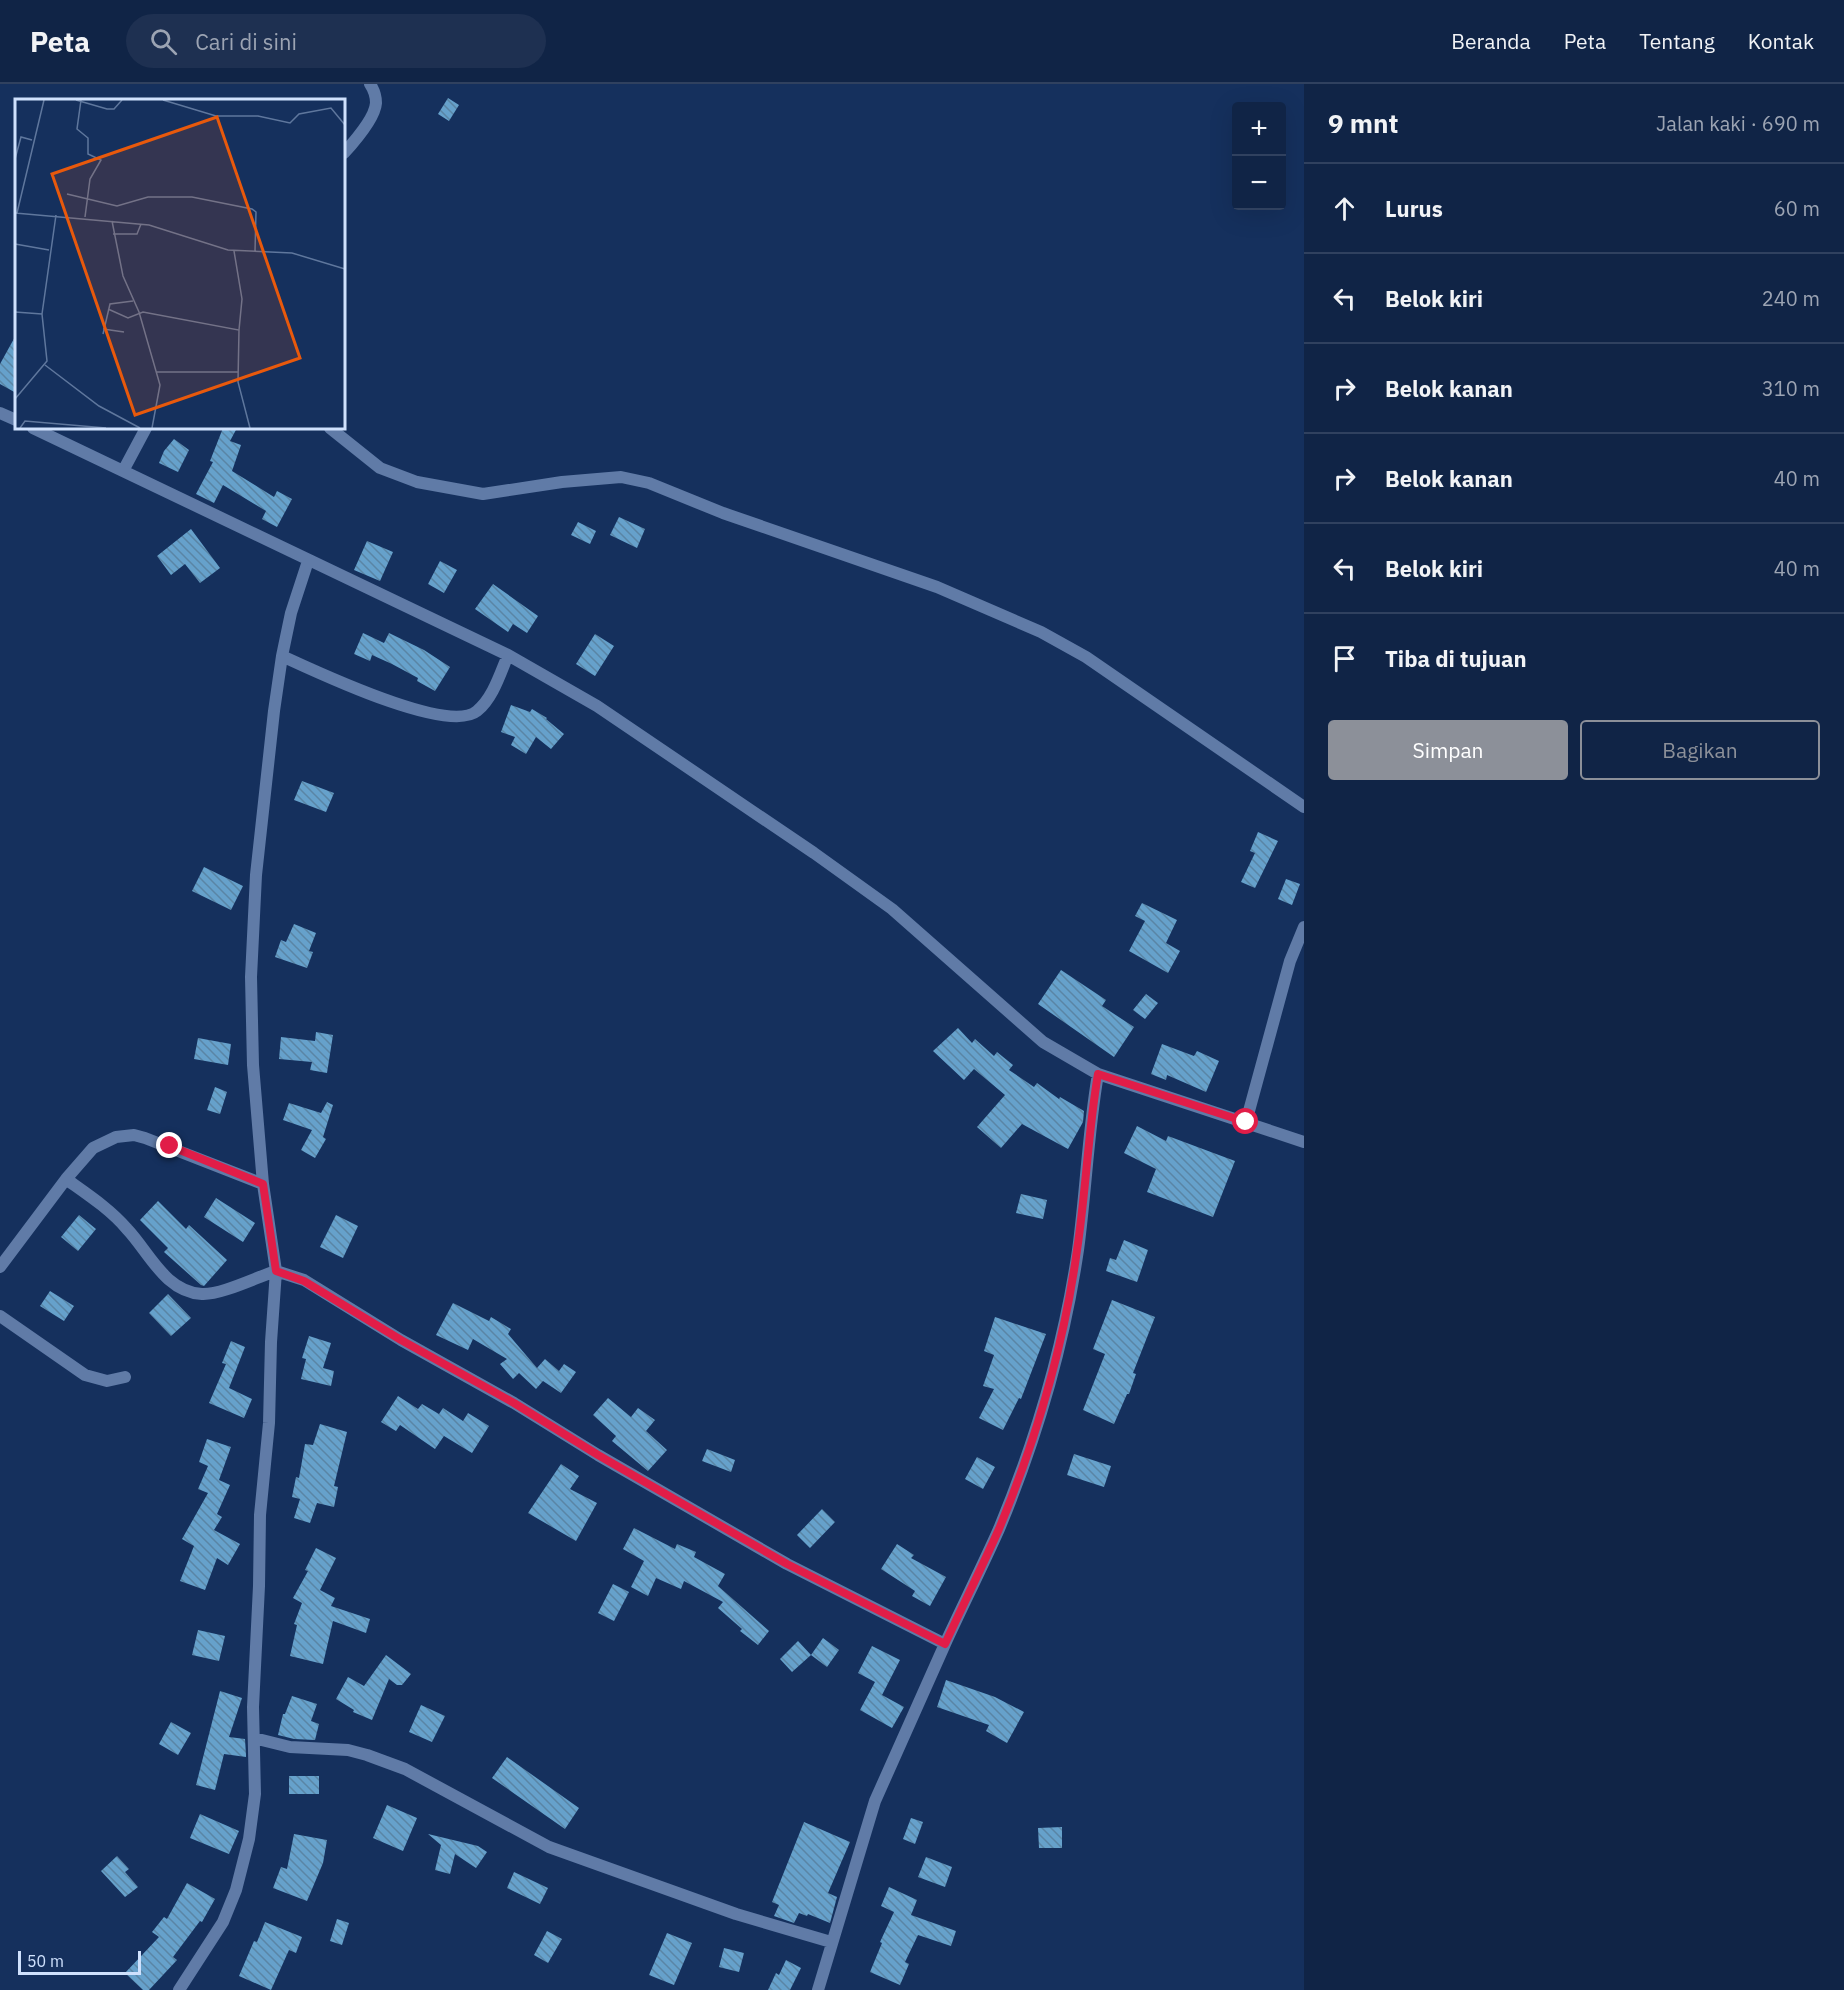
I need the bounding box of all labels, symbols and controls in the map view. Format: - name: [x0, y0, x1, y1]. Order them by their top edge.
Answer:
- search box: [126, 14, 546, 68]
- text: Peta: [30, 23, 90, 60]
- icon: search: [147, 25, 180, 58]
- text: Cari di sini: [195, 27, 297, 56]
- text: Beranda: [1451, 27, 1531, 55]
- text: Peta: [1564, 27, 1606, 55]
- text: Tentang: [1639, 27, 1715, 55]
- text: Kontak: [1748, 27, 1814, 55]
- inset map: [15, 99, 345, 429]
- map controls: [1232, 102, 1286, 210]
- button: +: [1232, 102, 1286, 156]
- text: 9 mnt: [1328, 106, 1398, 140]
- text: Jalan kaki · 690 m: [1656, 110, 1820, 137]
- button: −: [1232, 156, 1286, 210]
- icon: ahead: [1328, 192, 1361, 225]
- text: Lurus: [1385, 194, 1443, 223]
- text: 60 m: [1774, 195, 1820, 222]
- icon: left: [1328, 282, 1361, 315]
- text: Belok kiri: [1385, 284, 1483, 313]
- text: 240 m: [1762, 285, 1820, 312]
- icon: right: [1328, 372, 1361, 405]
- text: Belok kanan: [1385, 374, 1513, 403]
- text: 310 m: [1762, 375, 1820, 402]
- icon: right: [1328, 462, 1361, 495]
- text: Belok kanan: [1385, 464, 1513, 493]
- text: 40 m: [1774, 465, 1820, 492]
- icon: left: [1328, 552, 1361, 585]
- text: Belok kiri: [1385, 554, 1483, 583]
- text: 40 m: [1774, 555, 1820, 582]
- icon: arrive: [1328, 642, 1361, 675]
- text: Tiba di tujuan: [1385, 644, 1527, 673]
- button: Simpan: [1328, 720, 1568, 780]
- button: Bagikan: [1580, 720, 1820, 780]
- route start: [1232, 1108, 1258, 1134]
- route end: [156, 1132, 182, 1158]
- scale bar: [18, 1948, 141, 1976]
- text: 50 m: [27, 1951, 64, 1971]

